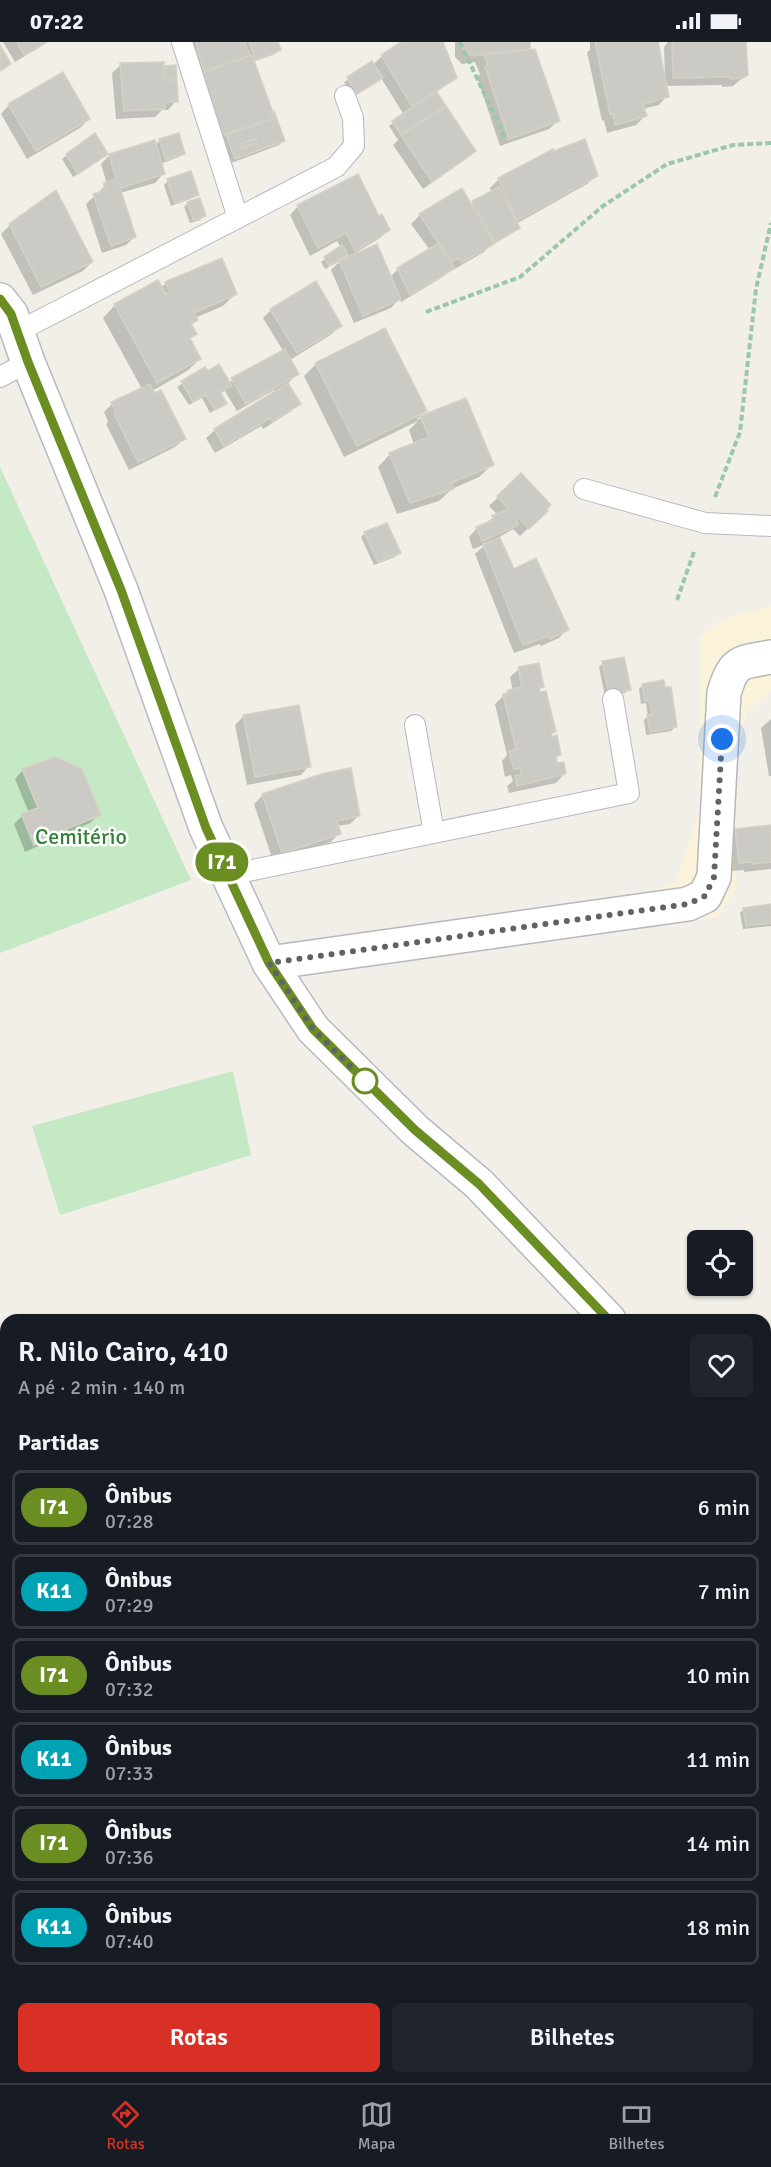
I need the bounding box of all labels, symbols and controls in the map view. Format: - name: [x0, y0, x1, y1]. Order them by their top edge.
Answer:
- text: 07:22: [30, 8, 84, 35]
- your location: [707, 724, 737, 754]
- park label: Cemitério: [35, 823, 127, 850]
- line badge: I71: [188, 842, 256, 882]
- text: I71: [207, 849, 237, 875]
- unlabelled marker: [352, 1068, 378, 1094]
- map controls: [687, 1230, 753, 1296]
- button: locate: [687, 1230, 753, 1296]
- button: heart: [690, 1334, 753, 1397]
- text: R. Nilo Cairo, 410: [18, 1335, 228, 1369]
- text: A pé · 2 min · 140 m: [18, 1375, 185, 1400]
- text: Partidas: [18, 1429, 99, 1456]
- text: Ônibus: [105, 1482, 172, 1509]
- text: I71: [39, 1494, 69, 1520]
- text: 6 min: [698, 1494, 750, 1521]
- text: 07:28: [105, 1509, 154, 1534]
- text: Ônibus: [105, 1566, 172, 1593]
- text: K11: [36, 1578, 72, 1604]
- text: 7 min: [698, 1578, 750, 1605]
- text: 07:29: [105, 1593, 154, 1618]
- text: Ônibus: [105, 1650, 172, 1677]
- text: I71: [39, 1662, 69, 1688]
- text: 10 min: [686, 1662, 750, 1689]
- text: 07:32: [105, 1677, 154, 1702]
- text: Ônibus: [105, 1734, 172, 1761]
- text: K11: [36, 1746, 72, 1772]
- text: 11 min: [686, 1746, 750, 1773]
- text: 07:33: [105, 1761, 154, 1786]
- text: Ônibus: [105, 1818, 172, 1845]
- text: I71: [39, 1830, 69, 1856]
- text: 14 min: [686, 1830, 750, 1857]
- text: 07:36: [105, 1845, 154, 1870]
- text: Ônibus: [105, 1902, 172, 1929]
- text: K11: [36, 1914, 72, 1940]
- text: 18 min: [686, 1914, 750, 1941]
- text: 07:40: [105, 1929, 154, 1954]
- button: Rotas: [18, 2003, 380, 2072]
- button: Bilhetes: [392, 2003, 753, 2072]
- tab: Rotas: [107, 2098, 145, 2154]
- tab: Mapa: [358, 2098, 395, 2154]
- tab: Bilhetes: [609, 2098, 664, 2154]

